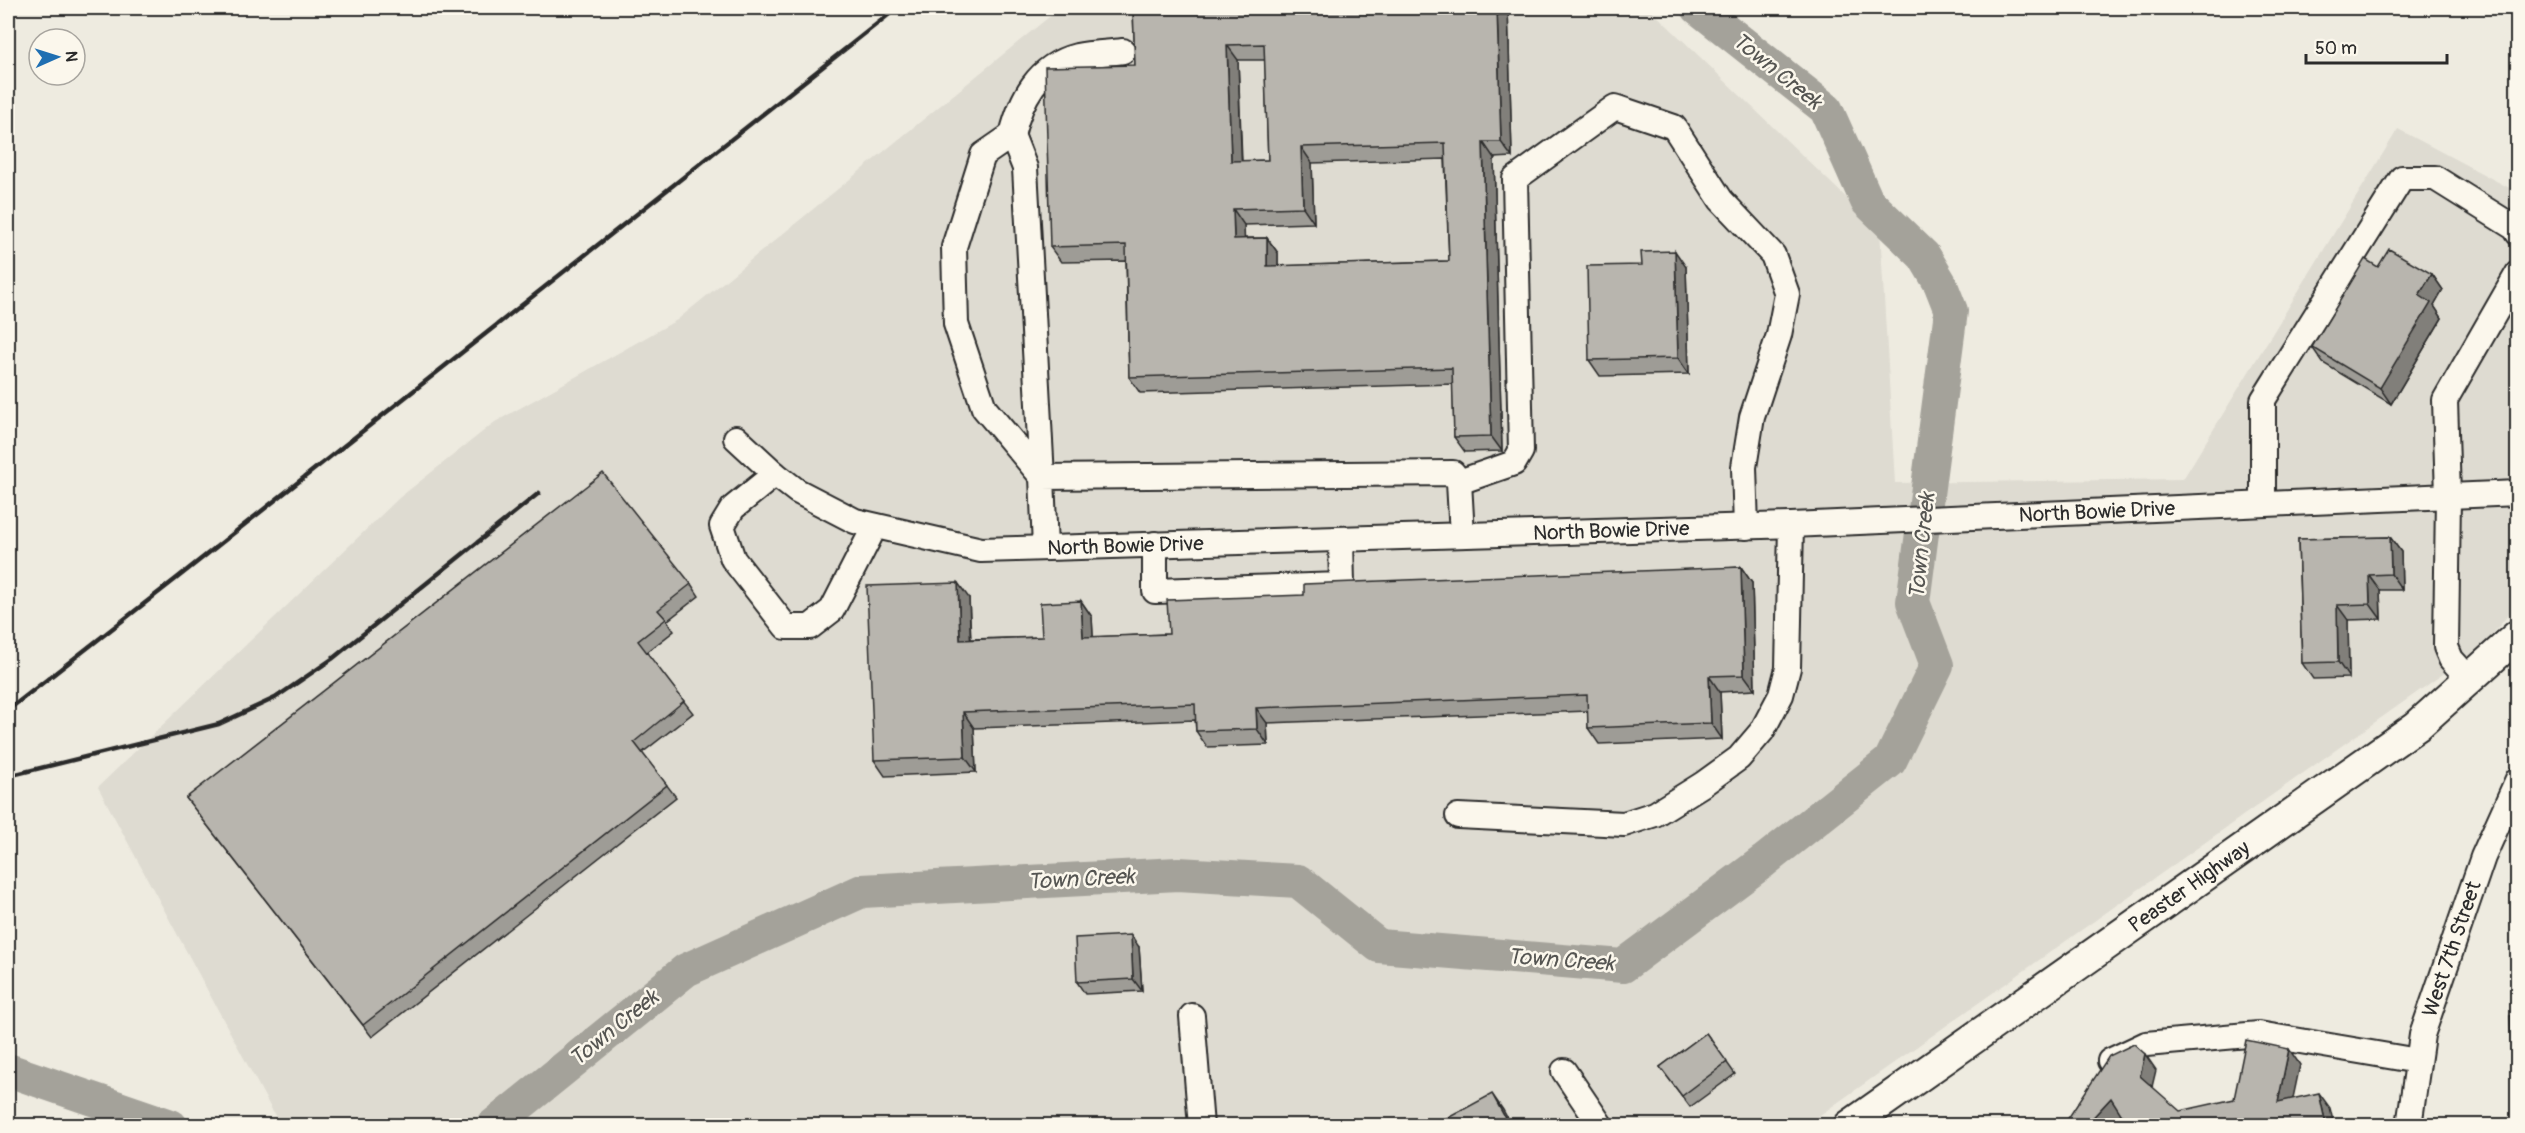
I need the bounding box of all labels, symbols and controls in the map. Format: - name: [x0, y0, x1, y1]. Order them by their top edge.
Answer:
- north arrow: [27, 27, 87, 87]
- water label: Town Creek: [1727, 27, 1829, 117]
- scale bar: [2306, 27, 2447, 65]
- text: 50 m: [2315, 37, 2357, 60]
- text: N: [61, 50, 81, 62]
- water label: Town Creek: [1902, 490, 1942, 601]
- street label: North Bowie Drive: [2018, 495, 2176, 528]
- street label: North Bowie Drive: [1533, 515, 1691, 546]
- street label: North Bowie Drive: [1047, 530, 1205, 561]
- street label: Peaster Highway: [2123, 834, 2255, 939]
- water label: Town Creek: [1027, 862, 1137, 896]
- street label: West 7th Street: [2416, 877, 2487, 1020]
- water label: Town Creek: [1507, 942, 1617, 978]
- water label: Town Creek: [564, 982, 666, 1072]

